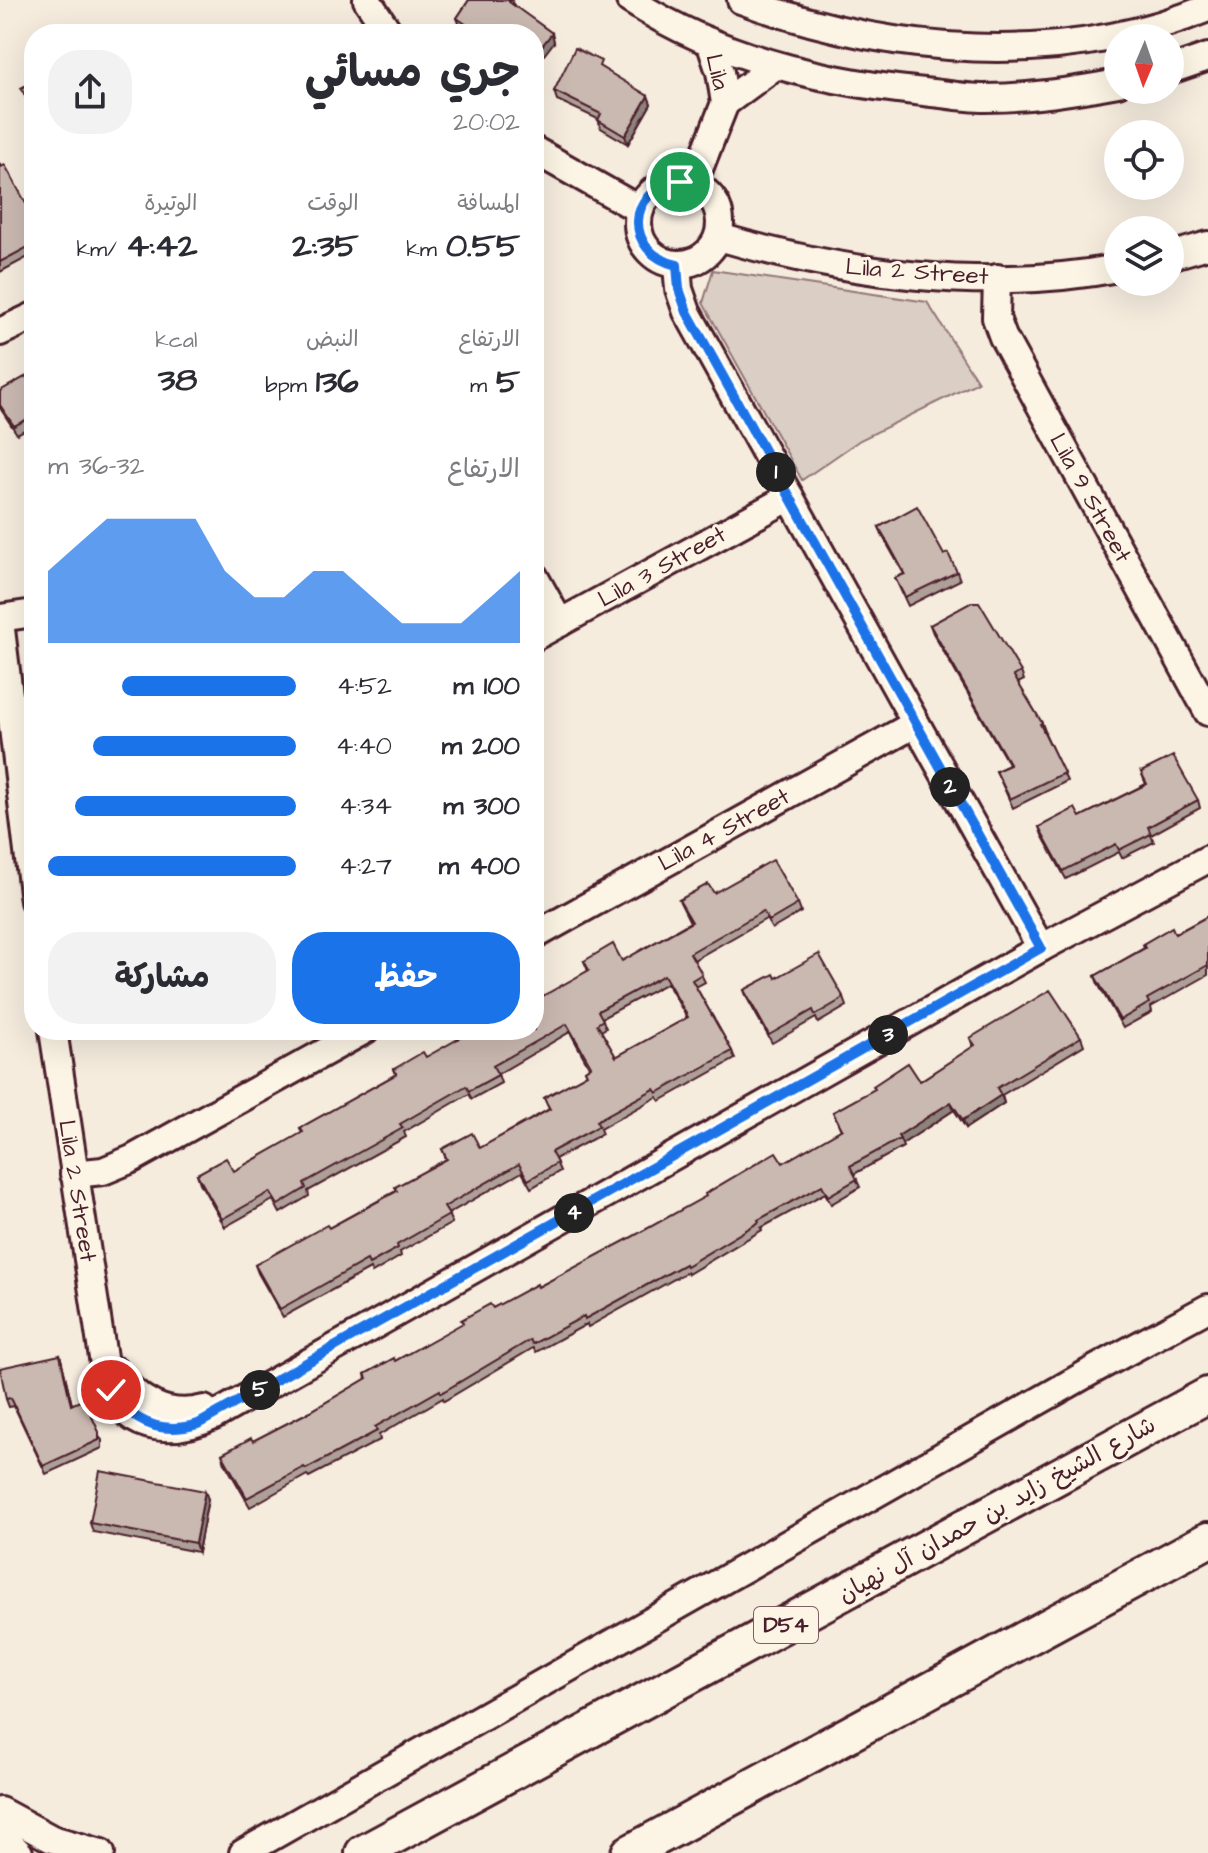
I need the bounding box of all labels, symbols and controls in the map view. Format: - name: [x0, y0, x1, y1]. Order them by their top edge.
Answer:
- north arrow: [1104, 24, 1184, 104]
- map controls: [1104, 24, 1184, 296]
- text: جري مسائي: [305, 43, 520, 104]
- button: share: [48, 50, 132, 134]
- street label: Lila: [696, 51, 738, 93]
- text: 20:02: [453, 104, 520, 140]
- button: locate: [1104, 120, 1184, 200]
- pin: [646, 148, 714, 216]
- icon: arrive: [658, 160, 702, 204]
- text: الوتيرة: [144, 188, 197, 219]
- text: الوقت: [307, 188, 359, 219]
- text: المسافة: [457, 188, 520, 219]
- button: layers: [1104, 216, 1184, 296]
- text: 4:42: [126, 222, 197, 270]
- text: 2:35: [292, 222, 359, 270]
- text: 0.55: [446, 222, 520, 270]
- text: /km: [76, 234, 126, 265]
- text: km: [406, 234, 446, 265]
- street label: Lila 2 Street: [844, 250, 990, 294]
- text: النبض: [306, 324, 359, 355]
- text: الارتفاع: [458, 324, 520, 355]
- text: kcal: [155, 325, 197, 356]
- text: 38: [158, 356, 197, 404]
- text: 136: [316, 358, 359, 406]
- text: 5: [496, 358, 520, 406]
- text: bpm: [265, 370, 316, 401]
- text: m: [470, 370, 496, 401]
- street label: Lila 9 Street: [1040, 427, 1140, 569]
- text: 32–36 m: [48, 448, 144, 484]
- text: الارتفاع: [447, 451, 520, 487]
- pin: 1: [756, 452, 796, 492]
- text: 1: [775, 456, 777, 487]
- street label: Lila 3 Street: [592, 518, 732, 616]
- text: 4:52: [337, 668, 392, 704]
- text: 100 m: [453, 668, 520, 704]
- text: 4:40: [336, 728, 392, 764]
- text: 200 m: [442, 728, 520, 764]
- pin: 2: [930, 767, 970, 807]
- text: 2: [944, 771, 956, 802]
- street label: Lila 4 Street: [652, 780, 796, 880]
- text: 4:34: [339, 788, 392, 824]
- text: 300 m: [443, 788, 520, 824]
- text: 4:27: [339, 848, 392, 884]
- text: 400 m: [439, 848, 520, 884]
- button: مشاركة: [48, 932, 276, 1024]
- button: حفظ: [292, 932, 520, 1024]
- pin: 3: [868, 1015, 908, 1055]
- text: 3: [882, 1019, 894, 1050]
- street label: Lila 2 Street: [49, 1118, 105, 1265]
- pin: 4: [554, 1193, 594, 1233]
- text: 4: [567, 1197, 581, 1228]
- pin: [77, 1356, 145, 1424]
- icon: check: [89, 1368, 133, 1412]
- pin: 5: [240, 1370, 280, 1410]
- text: 5: [252, 1374, 268, 1405]
- street label: شارع الشيخ زايد بن حمدان آل نهيان: [832, 1408, 1162, 1612]
- road number: D54: [754, 1607, 818, 1643]

